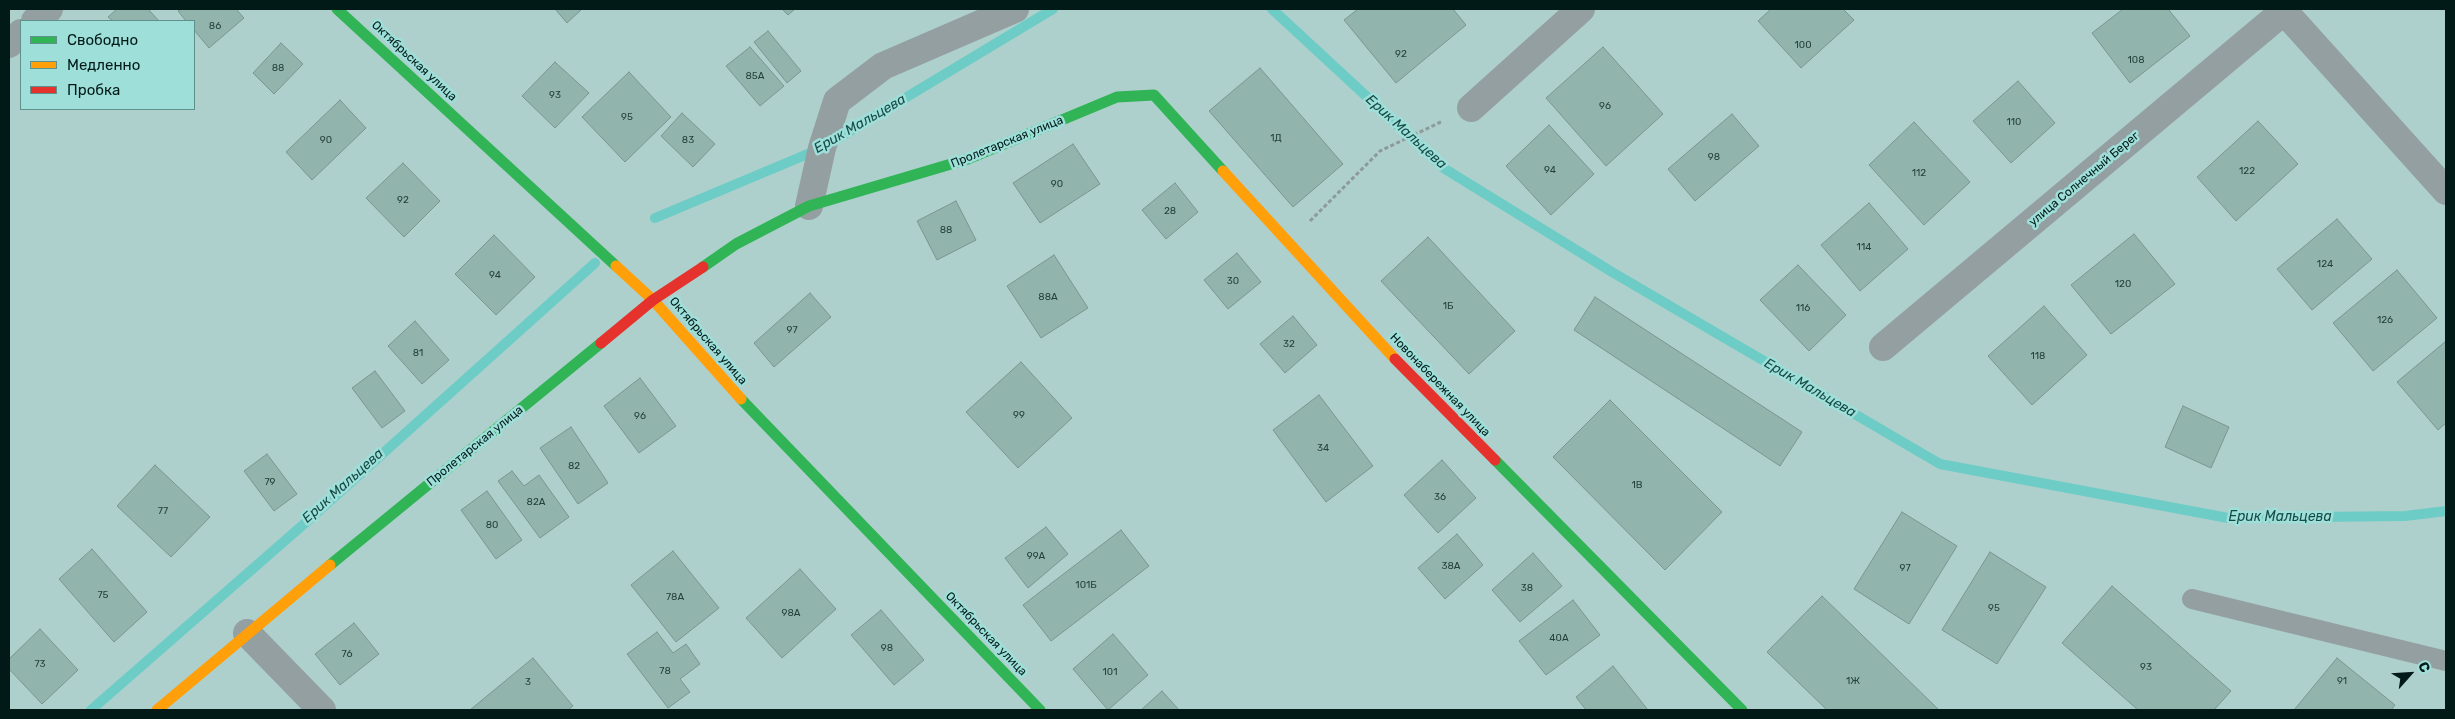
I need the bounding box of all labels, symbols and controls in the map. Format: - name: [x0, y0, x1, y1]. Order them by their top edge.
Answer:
- street label: Октябрьская улица: [368, 18, 460, 104]
- legend: [20, 20, 195, 110]
- house number: 86: [209, 20, 221, 32]
- text: Свободно: [67, 31, 138, 49]
- house number: 100: [1795, 39, 1811, 51]
- house number: 92: [1395, 48, 1407, 60]
- house number: 108: [2128, 54, 2144, 66]
- text: Медленно: [67, 56, 140, 74]
- house number: 88: [272, 62, 284, 74]
- house number: 85А: [746, 70, 764, 82]
- text: Пробка: [67, 81, 120, 99]
- house number: 93: [549, 89, 561, 101]
- water label: Ерик Мальцева: [811, 91, 909, 157]
- water label: Ерик Мальцева: [1362, 91, 1450, 173]
- house number: 96: [1599, 100, 1611, 112]
- house number: 95: [621, 111, 633, 123]
- street label: Пролетарская улица: [949, 113, 1065, 171]
- house number: 110: [2007, 116, 2021, 128]
- street label: улица Солнечный Берег: [2026, 129, 2142, 229]
- house number: 1Д: [1270, 132, 1282, 144]
- house number: 90: [320, 134, 332, 146]
- house number: 83: [682, 134, 694, 146]
- house number: 98: [1708, 151, 1720, 163]
- house number: 94: [1544, 164, 1556, 176]
- house number: 122: [2239, 165, 2255, 177]
- house number: 112: [1912, 167, 1926, 179]
- house number: 90: [1051, 178, 1063, 190]
- house number: 92: [397, 194, 409, 206]
- house number: 28: [1164, 205, 1176, 217]
- house number: 88: [940, 224, 952, 236]
- house number: 114: [1857, 241, 1871, 253]
- house number: 124: [2317, 258, 2333, 270]
- house number: 94: [489, 269, 501, 281]
- house number: 30: [1227, 275, 1239, 287]
- house number: 120: [2115, 278, 2131, 290]
- house number: 88А: [1038, 291, 1058, 303]
- street label: Октябрьская улица: [666, 294, 750, 388]
- house number: 1Б: [1443, 300, 1453, 312]
- house number: 116: [1796, 302, 1810, 314]
- house number: 126: [2377, 314, 2393, 326]
- house number: 97: [786, 324, 798, 336]
- street label: Новонабережная улица: [1387, 330, 1493, 440]
- house number: 32: [1283, 338, 1295, 350]
- house number: 81: [413, 347, 423, 359]
- house number: 118: [2031, 350, 2045, 362]
- water label: Ерик Мальцева: [1761, 355, 1859, 421]
- street label: Пролетарская улица: [424, 403, 526, 489]
- house number: 99: [1013, 409, 1025, 421]
- house number: 96: [634, 410, 646, 422]
- house number: 34: [1317, 442, 1329, 454]
- water label: Ерик Мальцева: [299, 445, 387, 527]
- house number: 82: [568, 460, 580, 472]
- house number: 79: [264, 476, 276, 488]
- house number: 1В: [1632, 479, 1642, 491]
- house number: 36: [1434, 491, 1446, 503]
- house number: 82А: [527, 496, 545, 508]
- house number: 77: [158, 505, 168, 517]
- water label: Ерик Мальцева: [2228, 509, 2332, 525]
- house number: 80: [486, 519, 498, 531]
- house number: 99А: [1027, 550, 1045, 562]
- house number: 38А: [1441, 560, 1461, 572]
- house number: 97: [1899, 562, 1911, 574]
- house number: 101Б: [1075, 579, 1097, 591]
- house number: 38: [1521, 582, 1533, 594]
- house number: 75: [97, 589, 109, 601]
- street label: Октябрьская улица: [942, 589, 1030, 679]
- house number: 78А: [666, 591, 684, 603]
- house number: 95: [1988, 602, 2000, 614]
- house number: 98А: [782, 607, 800, 619]
- house number: 40А: [1549, 632, 1569, 644]
- house number: 98: [881, 642, 893, 654]
- house number: 76: [342, 648, 352, 660]
- north arrow: [2385, 649, 2435, 699]
- house number: 73: [34, 658, 46, 670]
- text: С: [2414, 659, 2434, 675]
- house number: 93: [2140, 661, 2152, 673]
- house number: 78: [659, 665, 671, 677]
- house number: 101: [1103, 666, 1117, 678]
- house number: 1Ж: [1846, 675, 1860, 687]
- house number: 91: [2337, 675, 2347, 687]
- house number: 3: [525, 676, 531, 688]

